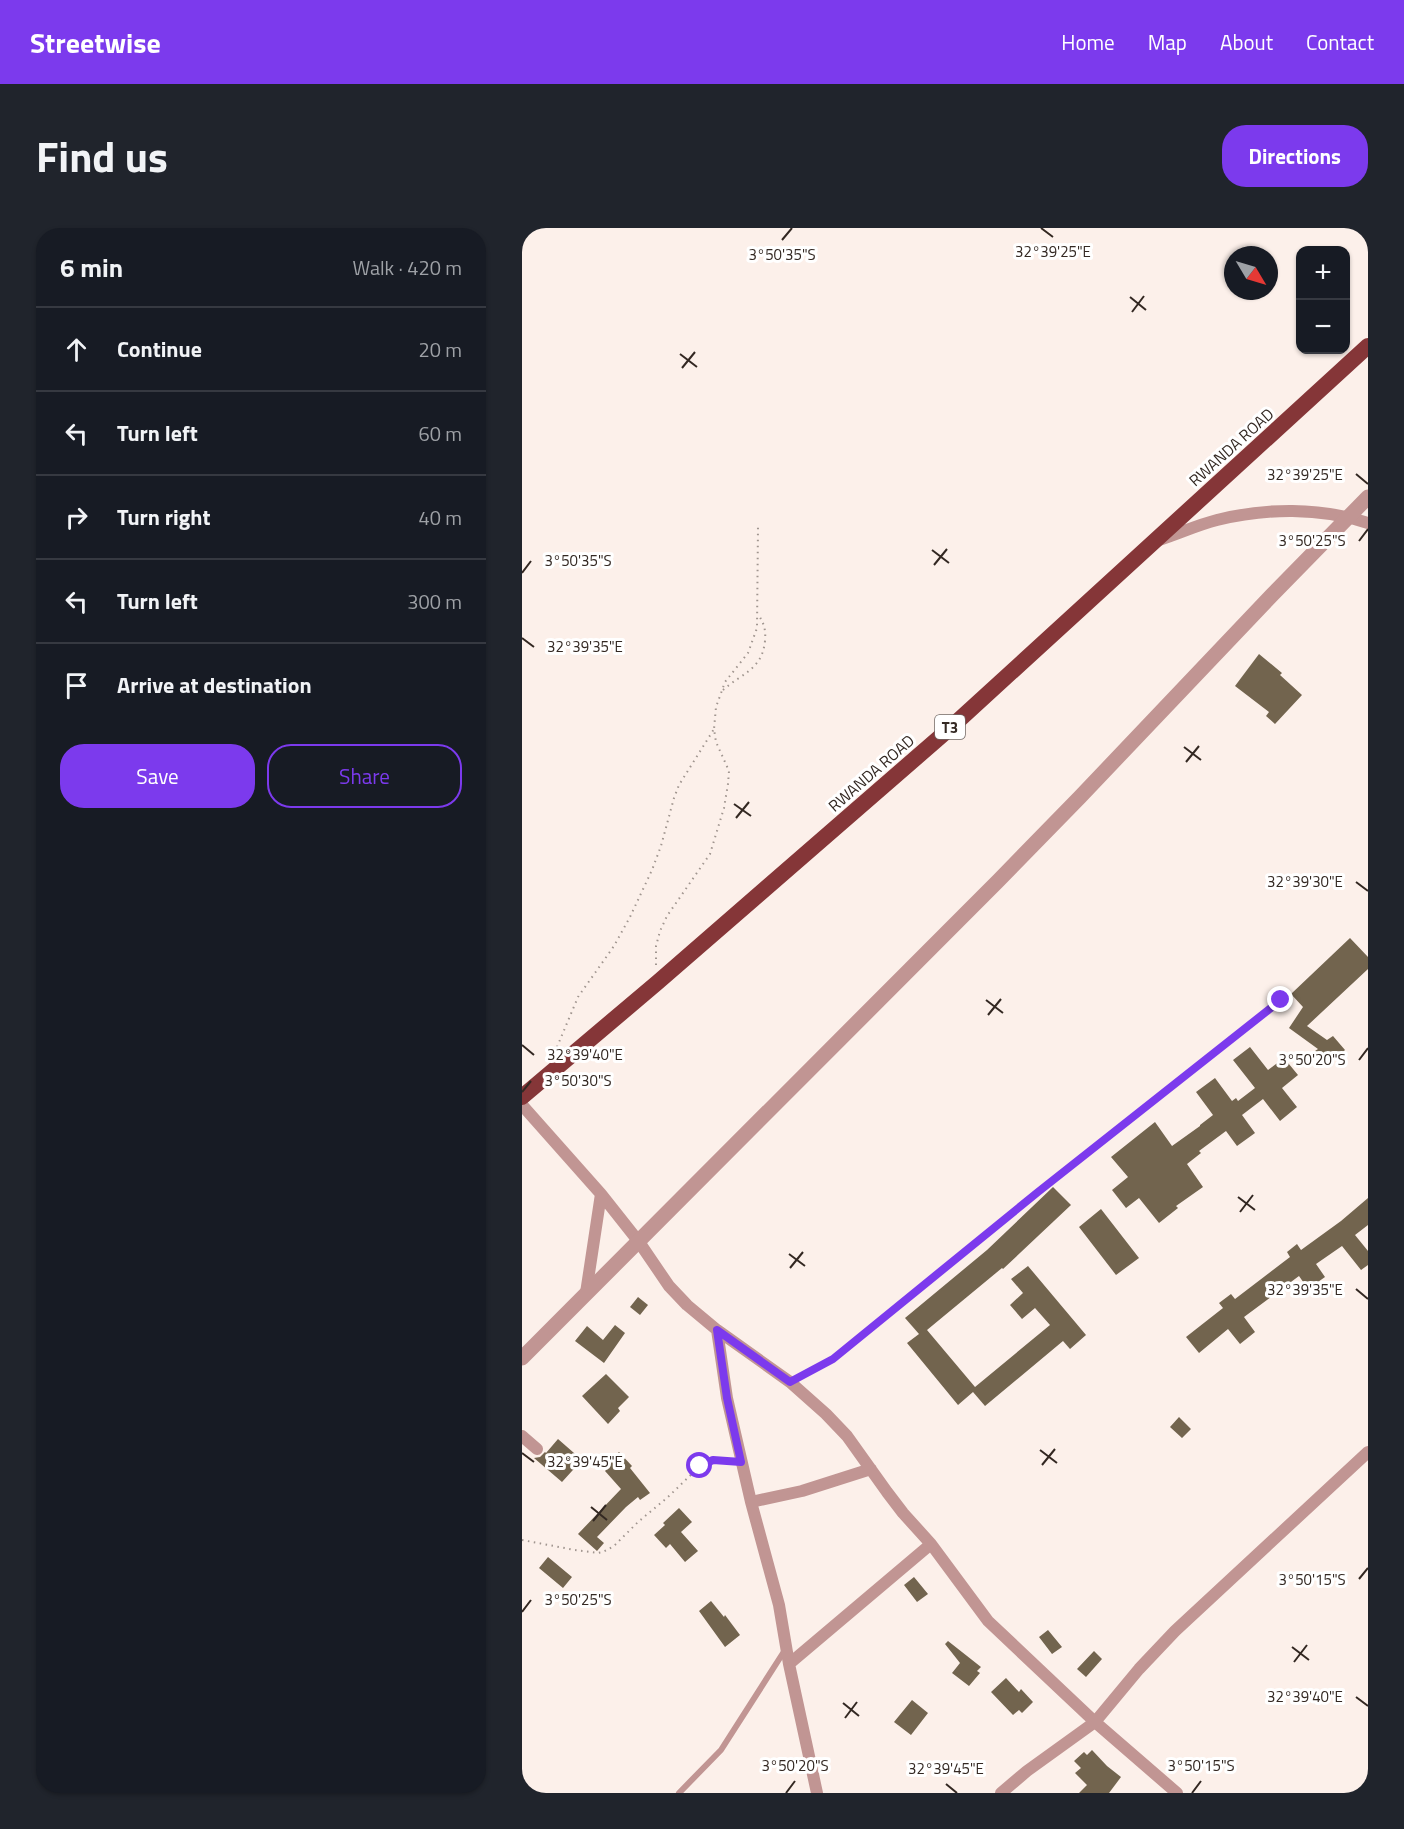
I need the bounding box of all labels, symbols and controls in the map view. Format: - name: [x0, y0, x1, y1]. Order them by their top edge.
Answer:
- text: Streetwise: [30, 21, 161, 64]
- text: Home: [1061, 26, 1115, 58]
- text: Map: [1148, 26, 1187, 58]
- text: About: [1220, 26, 1273, 58]
- text: Contact: [1306, 26, 1374, 58]
- text: Find us: [36, 124, 168, 188]
- button: Directions: [1222, 125, 1368, 187]
- text: 32°39'25"E: [1015, 240, 1091, 263]
- text: 3°50'35"S: [748, 243, 816, 266]
- north arrow: [1224, 246, 1278, 300]
- map controls: [1296, 246, 1350, 354]
- button: +: [1296, 246, 1350, 300]
- text: 6 min: [60, 248, 123, 287]
- text: Walk · 420 m: [353, 252, 462, 283]
- button: −: [1296, 300, 1350, 354]
- text: Continue: [117, 332, 202, 366]
- icon: ahead: [60, 333, 93, 366]
- text: 20 m: [418, 334, 462, 365]
- street label: RWANDA ROAD: [1183, 402, 1279, 492]
- text: Turn left: [117, 416, 198, 450]
- icon: left: [60, 417, 93, 450]
- text: 60 m: [418, 418, 462, 449]
- text: 32°39'25"E: [1267, 463, 1343, 486]
- text: Turn right: [117, 500, 211, 534]
- icon: right: [60, 501, 93, 534]
- text: 40 m: [418, 502, 462, 533]
- text: 3°50'25"S: [1278, 529, 1346, 552]
- text: 3°50'35"S: [544, 549, 612, 572]
- text: Turn left: [117, 584, 198, 618]
- icon: left: [60, 585, 93, 618]
- text: 300 m: [407, 586, 462, 617]
- text: 32°39'35"E: [547, 635, 623, 658]
- text: Arrive at destination: [117, 668, 312, 702]
- icon: arrive: [60, 669, 93, 702]
- road number: T3: [935, 715, 965, 739]
- street label: RWANDA ROAD: [823, 729, 919, 817]
- button: Save: [60, 744, 255, 808]
- button: Share: [267, 744, 462, 808]
- text: 32°39'30"E: [1267, 870, 1343, 893]
- route end: [1267, 986, 1293, 1012]
- text: 32°39'40"E: [547, 1043, 623, 1066]
- text: 3°50'20"S: [1278, 1048, 1346, 1071]
- text: 3°50'30"S: [544, 1069, 612, 1092]
- text: 32°39'35"E: [1267, 1278, 1343, 1301]
- text: 32°39'45"E: [547, 1450, 623, 1473]
- route start: [686, 1452, 712, 1478]
- text: 3°50'15"S: [1278, 1568, 1346, 1591]
- text: 3°50'25"S: [544, 1588, 612, 1611]
- text: 32°39'40"E: [1267, 1685, 1343, 1708]
- text: 3°50'20"S: [761, 1754, 829, 1777]
- text: 3°50'15"S: [1167, 1754, 1235, 1777]
- text: 32°39'45"E: [908, 1757, 984, 1780]

